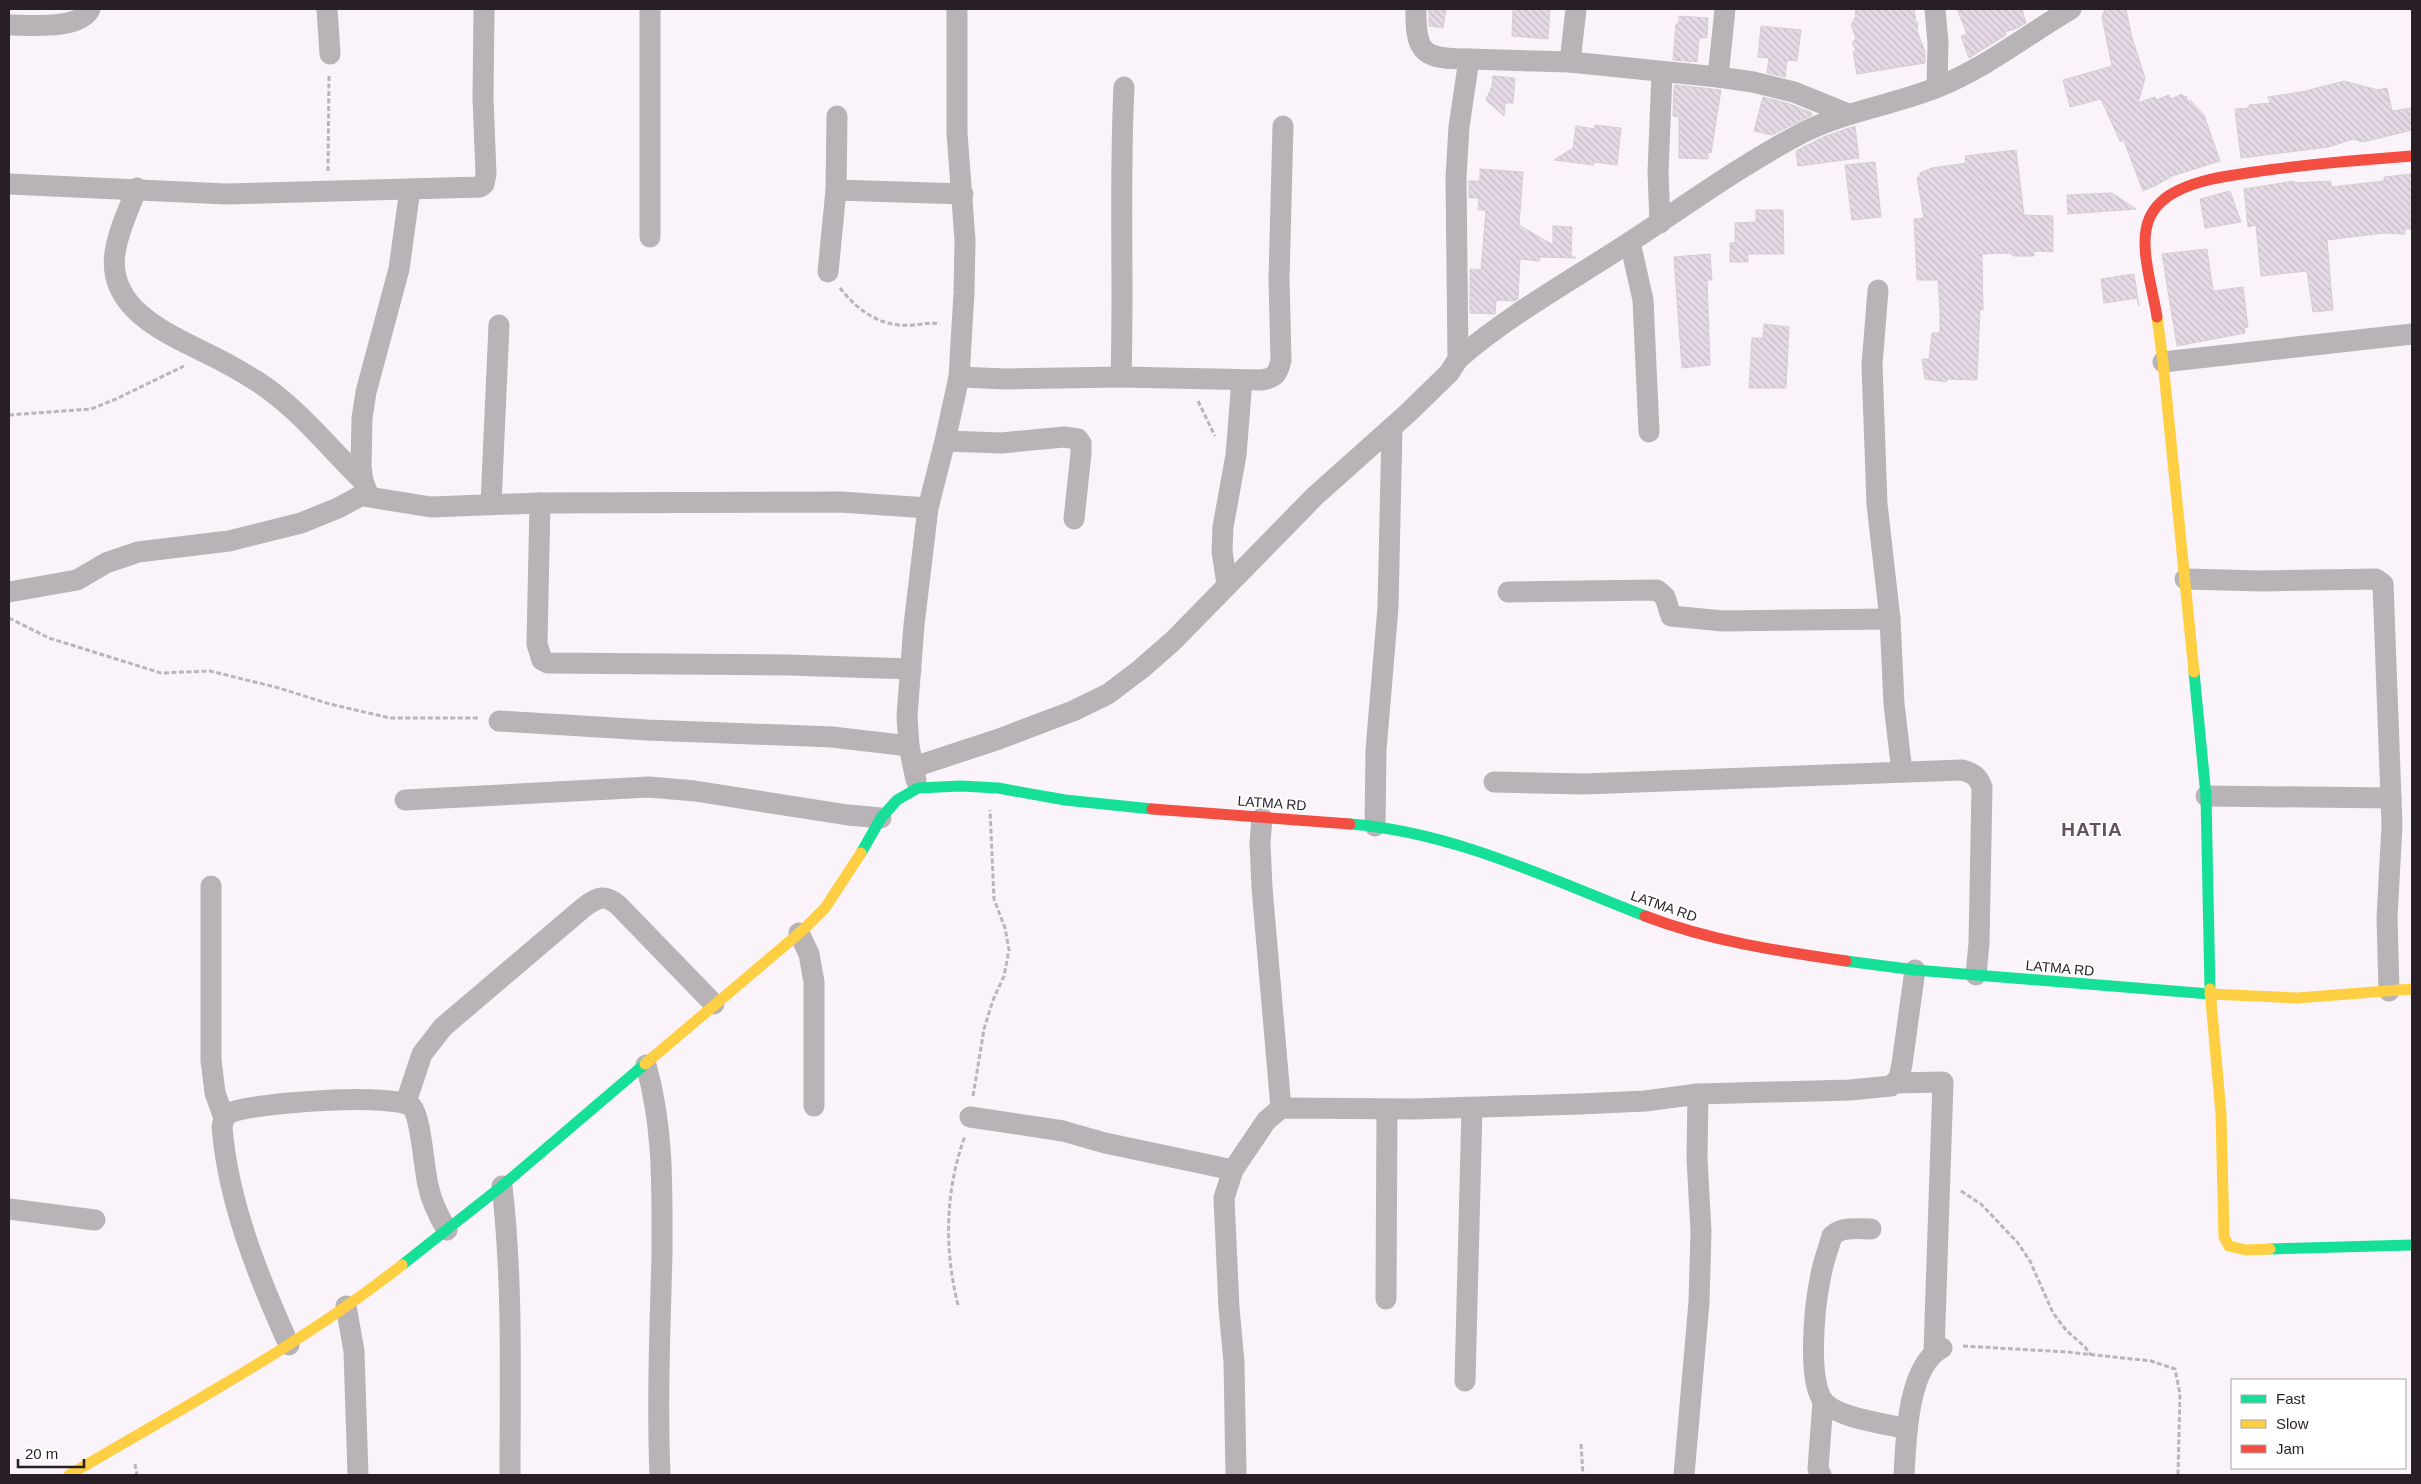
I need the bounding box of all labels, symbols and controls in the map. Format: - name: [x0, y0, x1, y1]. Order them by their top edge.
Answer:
- street label: LATMA RD: [1237, 793, 1307, 813]
- district label: HATIA: [2061, 819, 2123, 840]
- street label: LATMA RD: [1629, 887, 1699, 925]
- street label: LATMA RD: [2025, 957, 2095, 979]
- legend: [2231, 1379, 2406, 1469]
- text: Fast: [2276, 1390, 2306, 1407]
- text: Slow: [2276, 1415, 2309, 1432]
- scale bar: [18, 1436, 84, 1468]
- text: Jam: [2276, 1440, 2304, 1457]
- text: 20 m: [25, 1445, 58, 1462]

